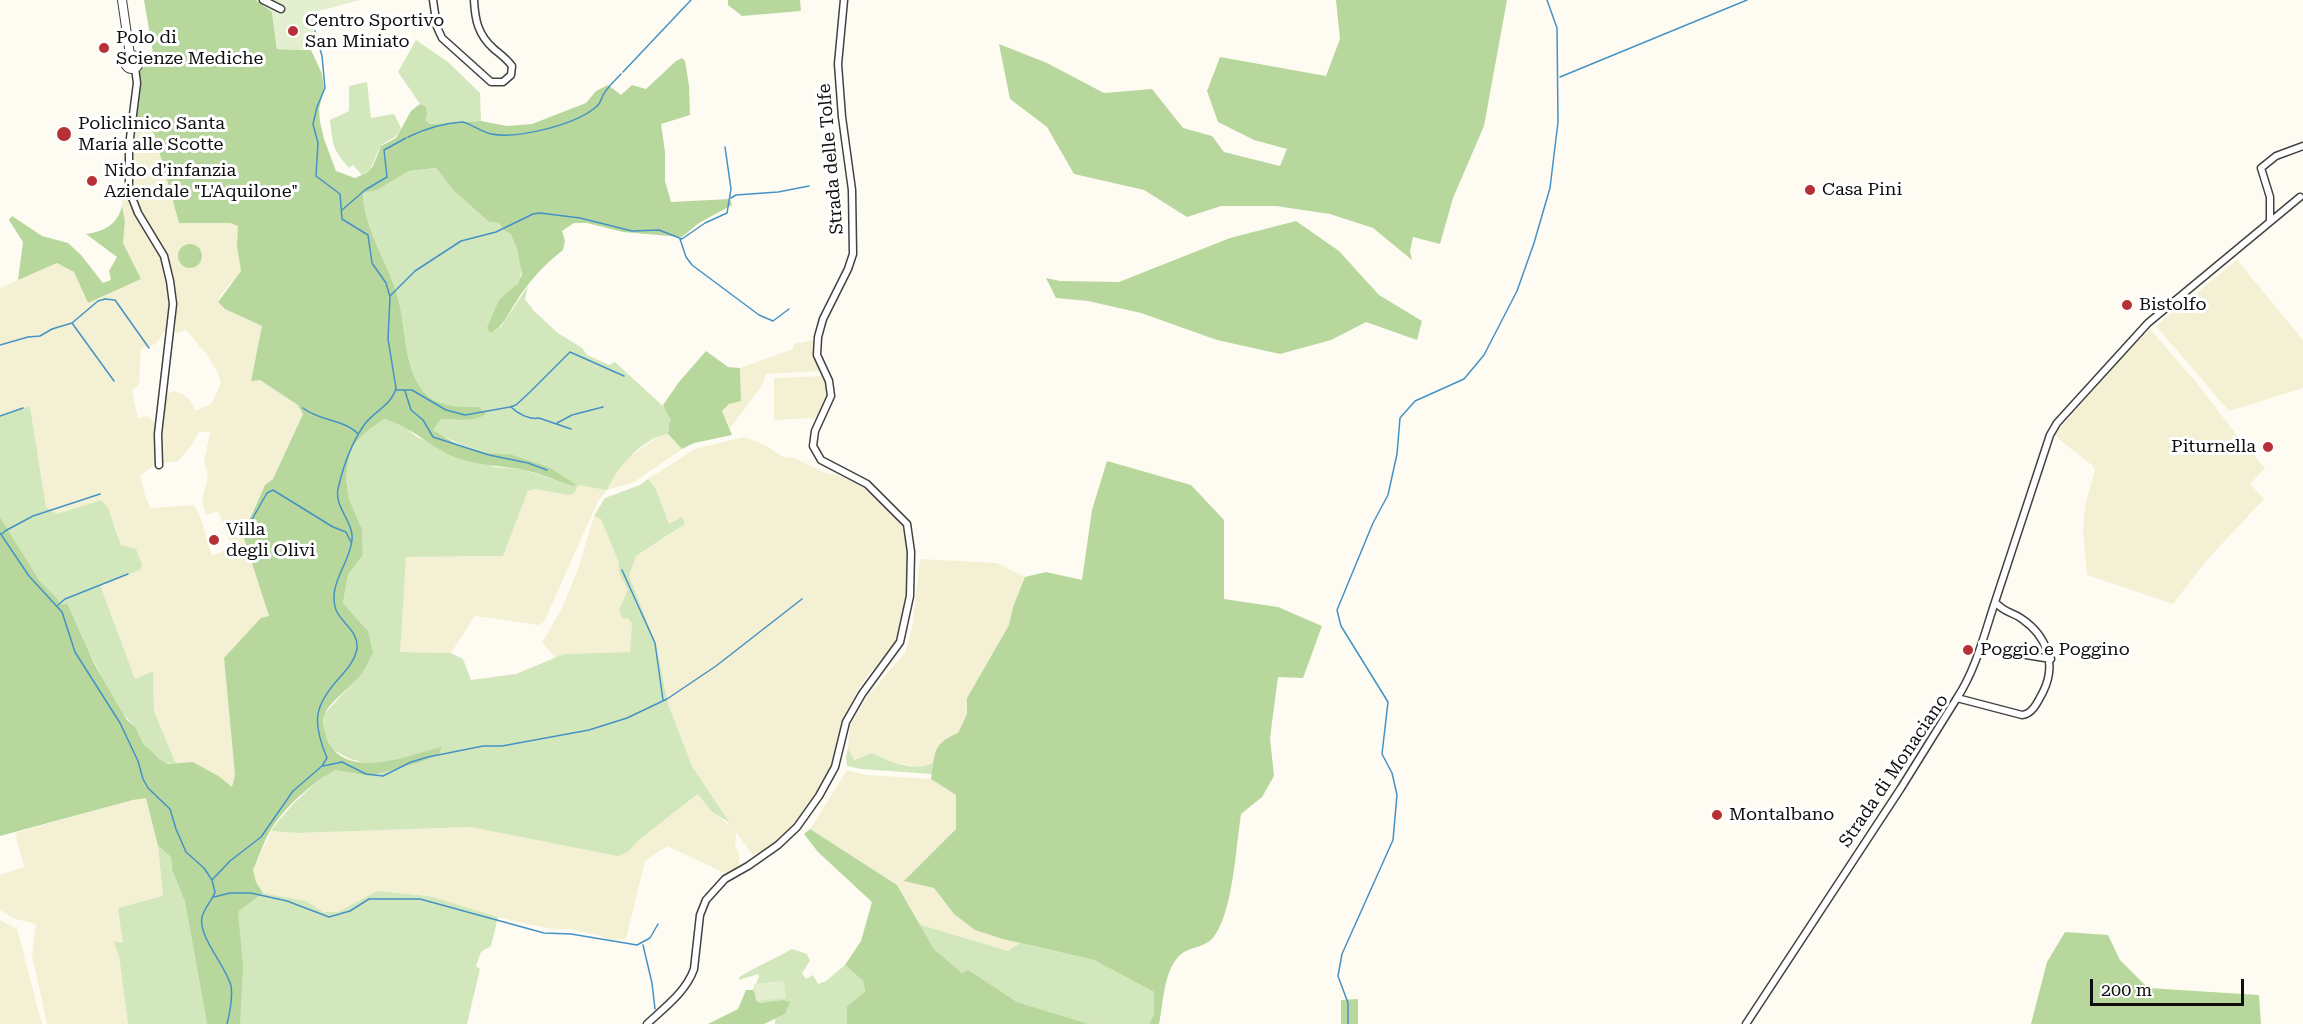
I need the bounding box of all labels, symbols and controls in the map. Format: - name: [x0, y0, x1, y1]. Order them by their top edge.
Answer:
- place label: Centro Sportivo San Miniato: [305, 10, 444, 52]
- marker: Centro Sportivo San Miniato: [286, 24, 300, 38]
- place label: Polo di Scienze Mediche: [116, 27, 263, 70]
- marker: Polo di Scienze Mediche: [97, 41, 111, 55]
- street label: Strada delle Tolfe: [814, 83, 848, 235]
- place label: Policlinico Santa Maria alle Scotte: [78, 113, 225, 156]
- marker: Policlinico Santa Maria alle Scotte: [55, 125, 73, 143]
- place label: Nido d'infanzia Aziendale "L'Aquilone": [104, 160, 298, 202]
- marker: Nido d'infanzia Aziendale "L'Aquilone": [85, 174, 99, 188]
- place label: Casa Pini: [1822, 179, 1902, 201]
- marker: Casa Pini: [1803, 183, 1817, 197]
- place label: Bistolfo: [2139, 294, 2207, 316]
- marker: Bistolfo: [2120, 298, 2134, 312]
- place label: Piturnella: [2171, 436, 2256, 458]
- marker: Piturnella: [2261, 440, 2275, 454]
- place label: Villa degli Olivi: [226, 519, 315, 562]
- marker: Villa degli Olivi: [207, 533, 221, 547]
- place label: Poggio e Poggino: [1980, 639, 2130, 661]
- marker: Poggio e Poggino: [1961, 643, 1975, 657]
- street label: Strada di Monaciano: [1835, 690, 1953, 852]
- place label: Montalbano: [1729, 804, 1834, 826]
- marker: Montalbano: [1710, 808, 1724, 822]
- scale bar: [2093, 967, 2248, 1005]
- text: 200 m: [2101, 979, 2152, 1000]

